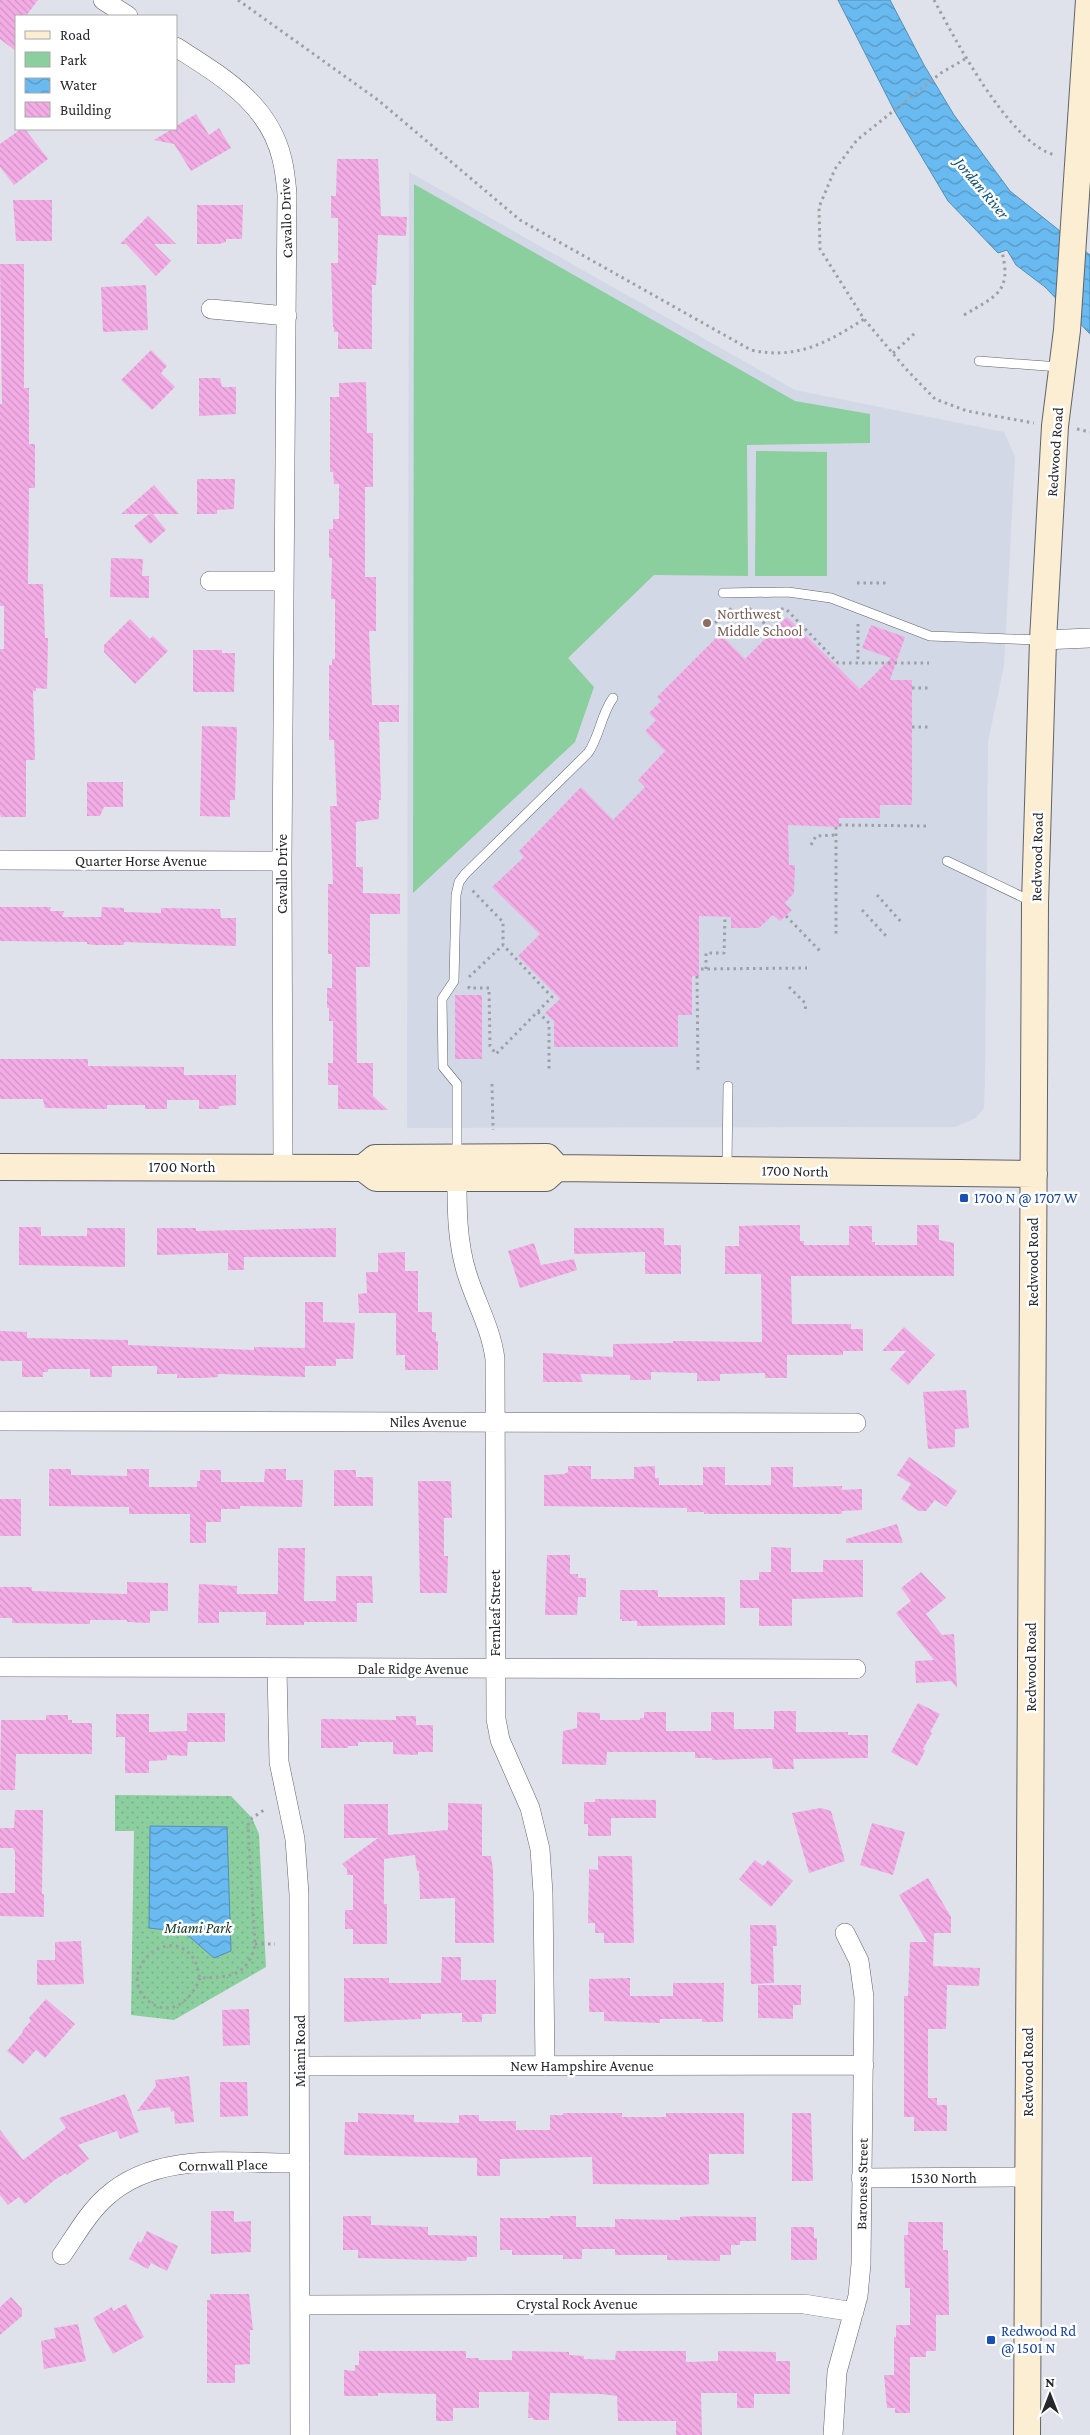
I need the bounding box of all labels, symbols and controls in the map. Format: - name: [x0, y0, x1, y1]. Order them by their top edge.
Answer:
- legend: [15, 15, 178, 130]
- text: Road: [60, 27, 91, 43]
- text: Park: [60, 52, 87, 68]
- text: Water: [60, 77, 97, 93]
- text: Building: [60, 102, 111, 119]
- water label: Jordan River: [949, 152, 1013, 223]
- street label: Cavallo Drive: [277, 177, 295, 258]
- street label: Redwood Road: [1044, 407, 1066, 497]
- place label: Northwest Middle School: [717, 606, 803, 639]
- marker: Northwest Middle School: [701, 617, 713, 629]
- street label: Redwood Road: [1028, 812, 1046, 902]
- street label: Cavallo Drive: [274, 834, 290, 914]
- street label: Quarter Horse Avenue: [75, 853, 207, 869]
- street label: 1700 North: [148, 1159, 216, 1175]
- street label: 1700 North: [761, 1162, 829, 1180]
- place label: 1700 N @ 1707 W: [974, 1190, 1078, 1207]
- marker: 1700 N @ 1707 W: [958, 1192, 970, 1204]
- street label: Redwood Road: [1025, 1217, 1041, 1307]
- street label: Niles Avenue: [389, 1414, 467, 1430]
- street label: Fernleaf Street: [487, 1569, 503, 1656]
- street label: Redwood Road: [1023, 1622, 1039, 1712]
- street label: Dale Ridge Avenue: [357, 1661, 469, 1678]
- park label: Miami Park: [163, 1920, 233, 1936]
- street label: Miami Road: [292, 2015, 308, 2087]
- street label: Redwood Road: [1020, 2027, 1036, 2117]
- street label: New Hampshire Avenue: [510, 2058, 654, 2075]
- street label: Baroness Street: [853, 2137, 871, 2230]
- street label: Cornwall Place: [178, 2156, 268, 2174]
- street label: 1530 North: [911, 2170, 977, 2186]
- street label: Crystal Rock Avenue: [516, 2296, 638, 2313]
- place label: Redwood Rd @ 1501 N: [1001, 2323, 1076, 2357]
- marker: Redwood Rd @ 1501 N: [985, 2334, 997, 2346]
- north arrow: [1025, 2370, 1075, 2420]
- text: N: [1045, 2374, 1055, 2390]

